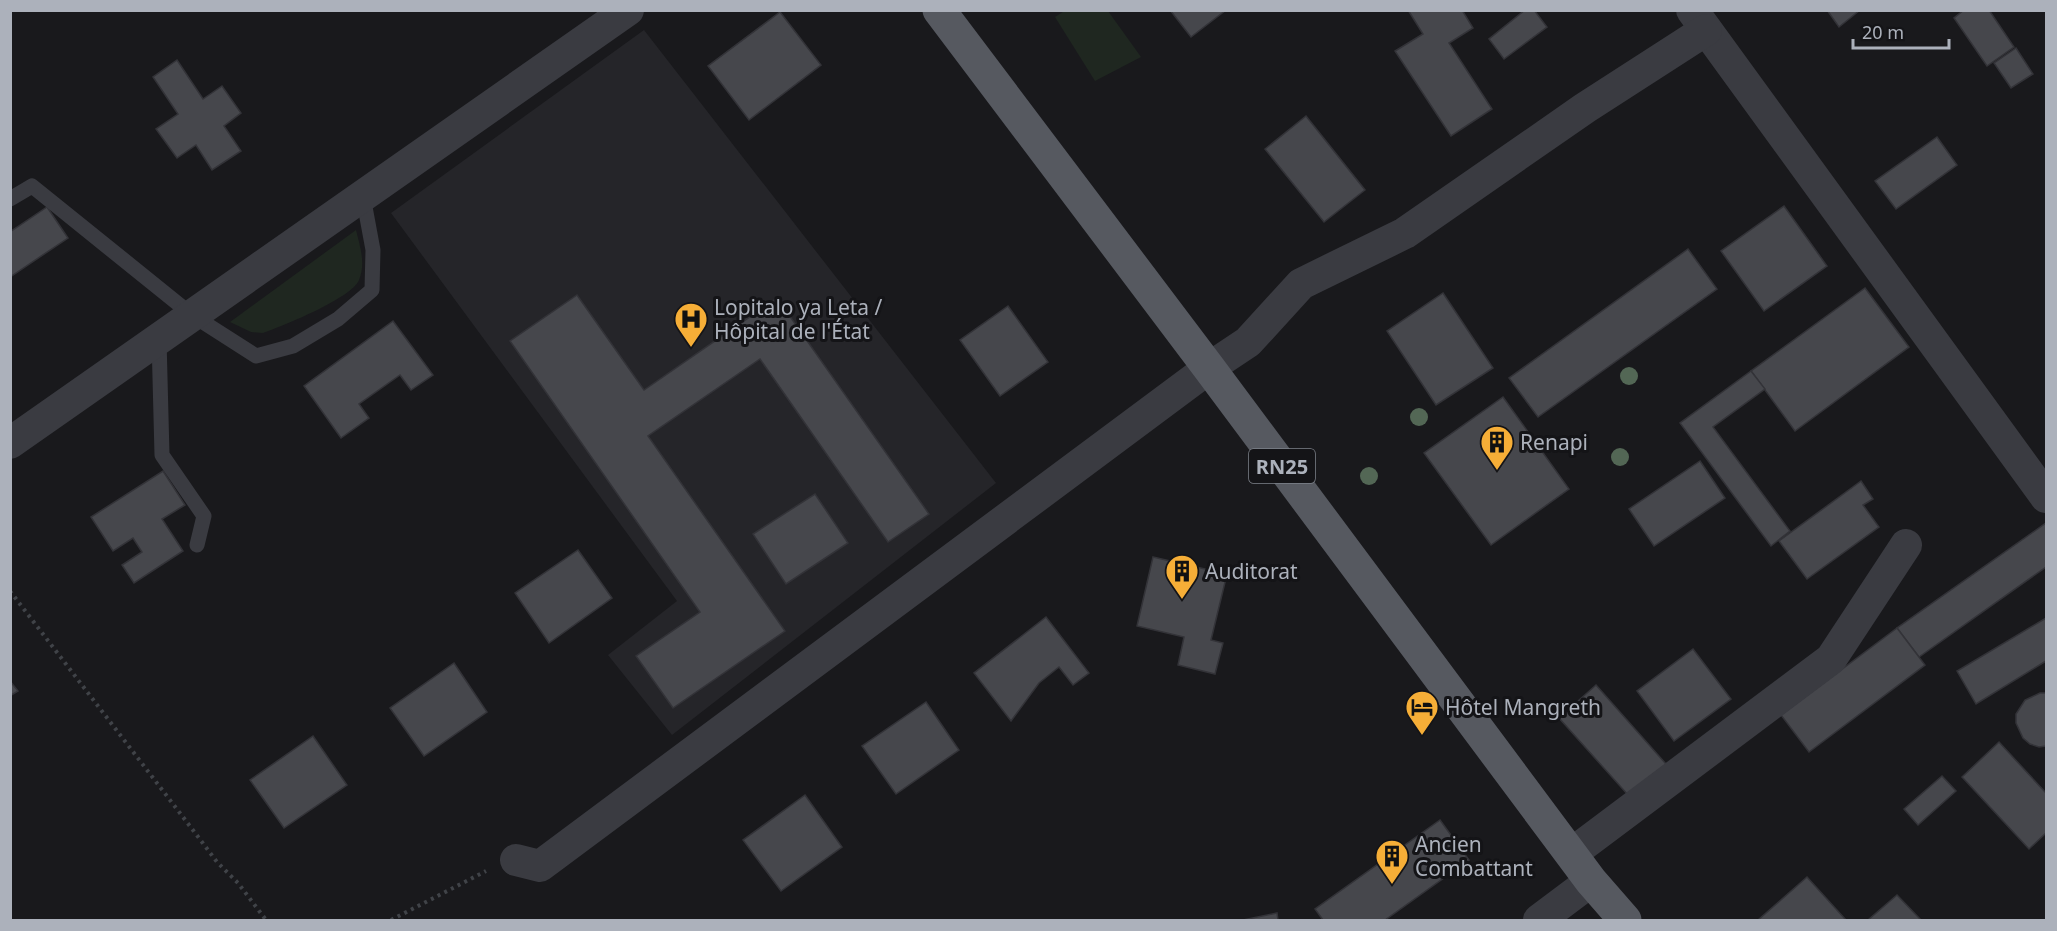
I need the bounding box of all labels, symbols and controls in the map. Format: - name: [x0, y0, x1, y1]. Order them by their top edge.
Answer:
- scale bar: [1853, 12, 1949, 50]
- text: 20 m: [1862, 20, 1904, 44]
- place label: Lopitalo ya Leta / Hôpital de l'État: [714, 293, 883, 345]
- hospital icon: Lopitalo ya Leta / Hôpital de l'État: [673, 301, 709, 348]
- building icon: Renapi: [1479, 424, 1515, 471]
- place label: Renapi: [1520, 428, 1588, 456]
- road number: RN25: [1249, 449, 1315, 483]
- building icon: Auditorat: [1164, 553, 1200, 600]
- place label: Auditorat: [1205, 557, 1298, 585]
- hotel icon: Hôtel Mangreth: [1404, 689, 1440, 736]
- place label: Hôtel Mangreth: [1445, 693, 1601, 721]
- place label: Ancien Combattant: [1415, 830, 1533, 882]
- building icon: Ancien Combattant: [1374, 838, 1410, 885]

